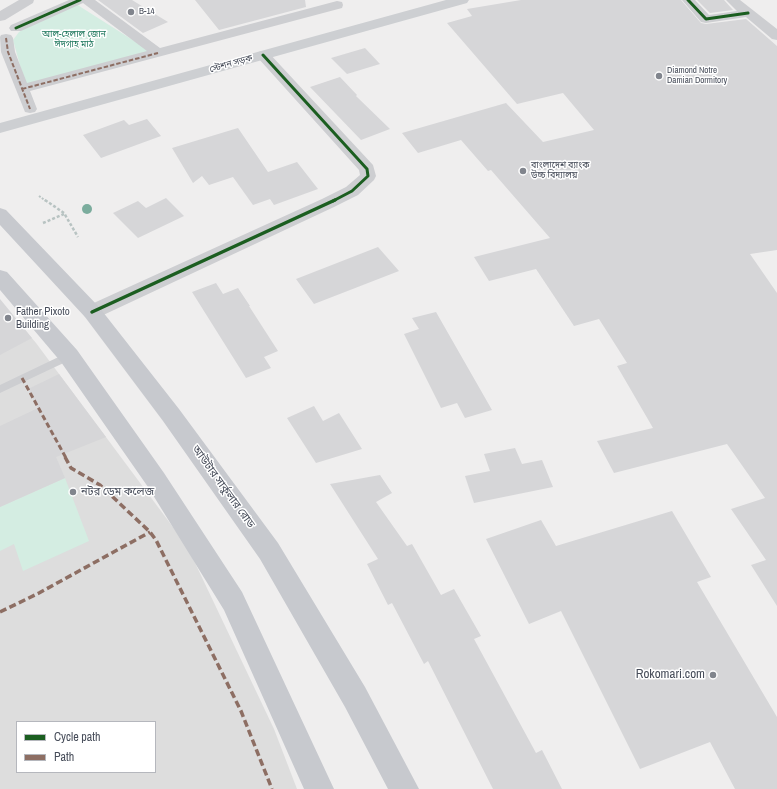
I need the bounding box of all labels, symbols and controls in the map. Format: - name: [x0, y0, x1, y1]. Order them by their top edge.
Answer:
- marker: B-14: [126, 7, 136, 17]
- place label: B-14: [139, 7, 155, 17]
- park label: আল-হেলাল জোন ঈদগাহ মাঠ: [42, 30, 106, 51]
- street label: স্টেশন সড়ক: [208, 53, 254, 75]
- place label: Diamond Notre Damian Dormitory: [667, 66, 727, 87]
- marker: Diamond Notre Damian Dormitory: [654, 71, 664, 81]
- place label: বাংলাদেশ ব্যাংক উচ্চ বিদ্যালয়: [531, 161, 589, 182]
- marker: বাংলাদেশ ব্যাংক উচ্চ বিদ্যালয়: [518, 166, 528, 176]
- place label: Father Pixoto Building: [16, 305, 70, 331]
- marker: Father Pixoto Building: [3, 313, 13, 323]
- street label: আউটার সার্কুলার রোড: [189, 443, 257, 531]
- place label: নটর ডেম কলেজ: [81, 485, 154, 499]
- marker: নটর ডেম কলেজ: [68, 487, 78, 497]
- place label: Rokomari.com: [636, 667, 705, 683]
- marker: Rokomari.com: [708, 670, 718, 680]
- legend: [16, 721, 156, 773]
- text: Cycle path: [54, 729, 101, 745]
- text: Path: [54, 749, 74, 765]

